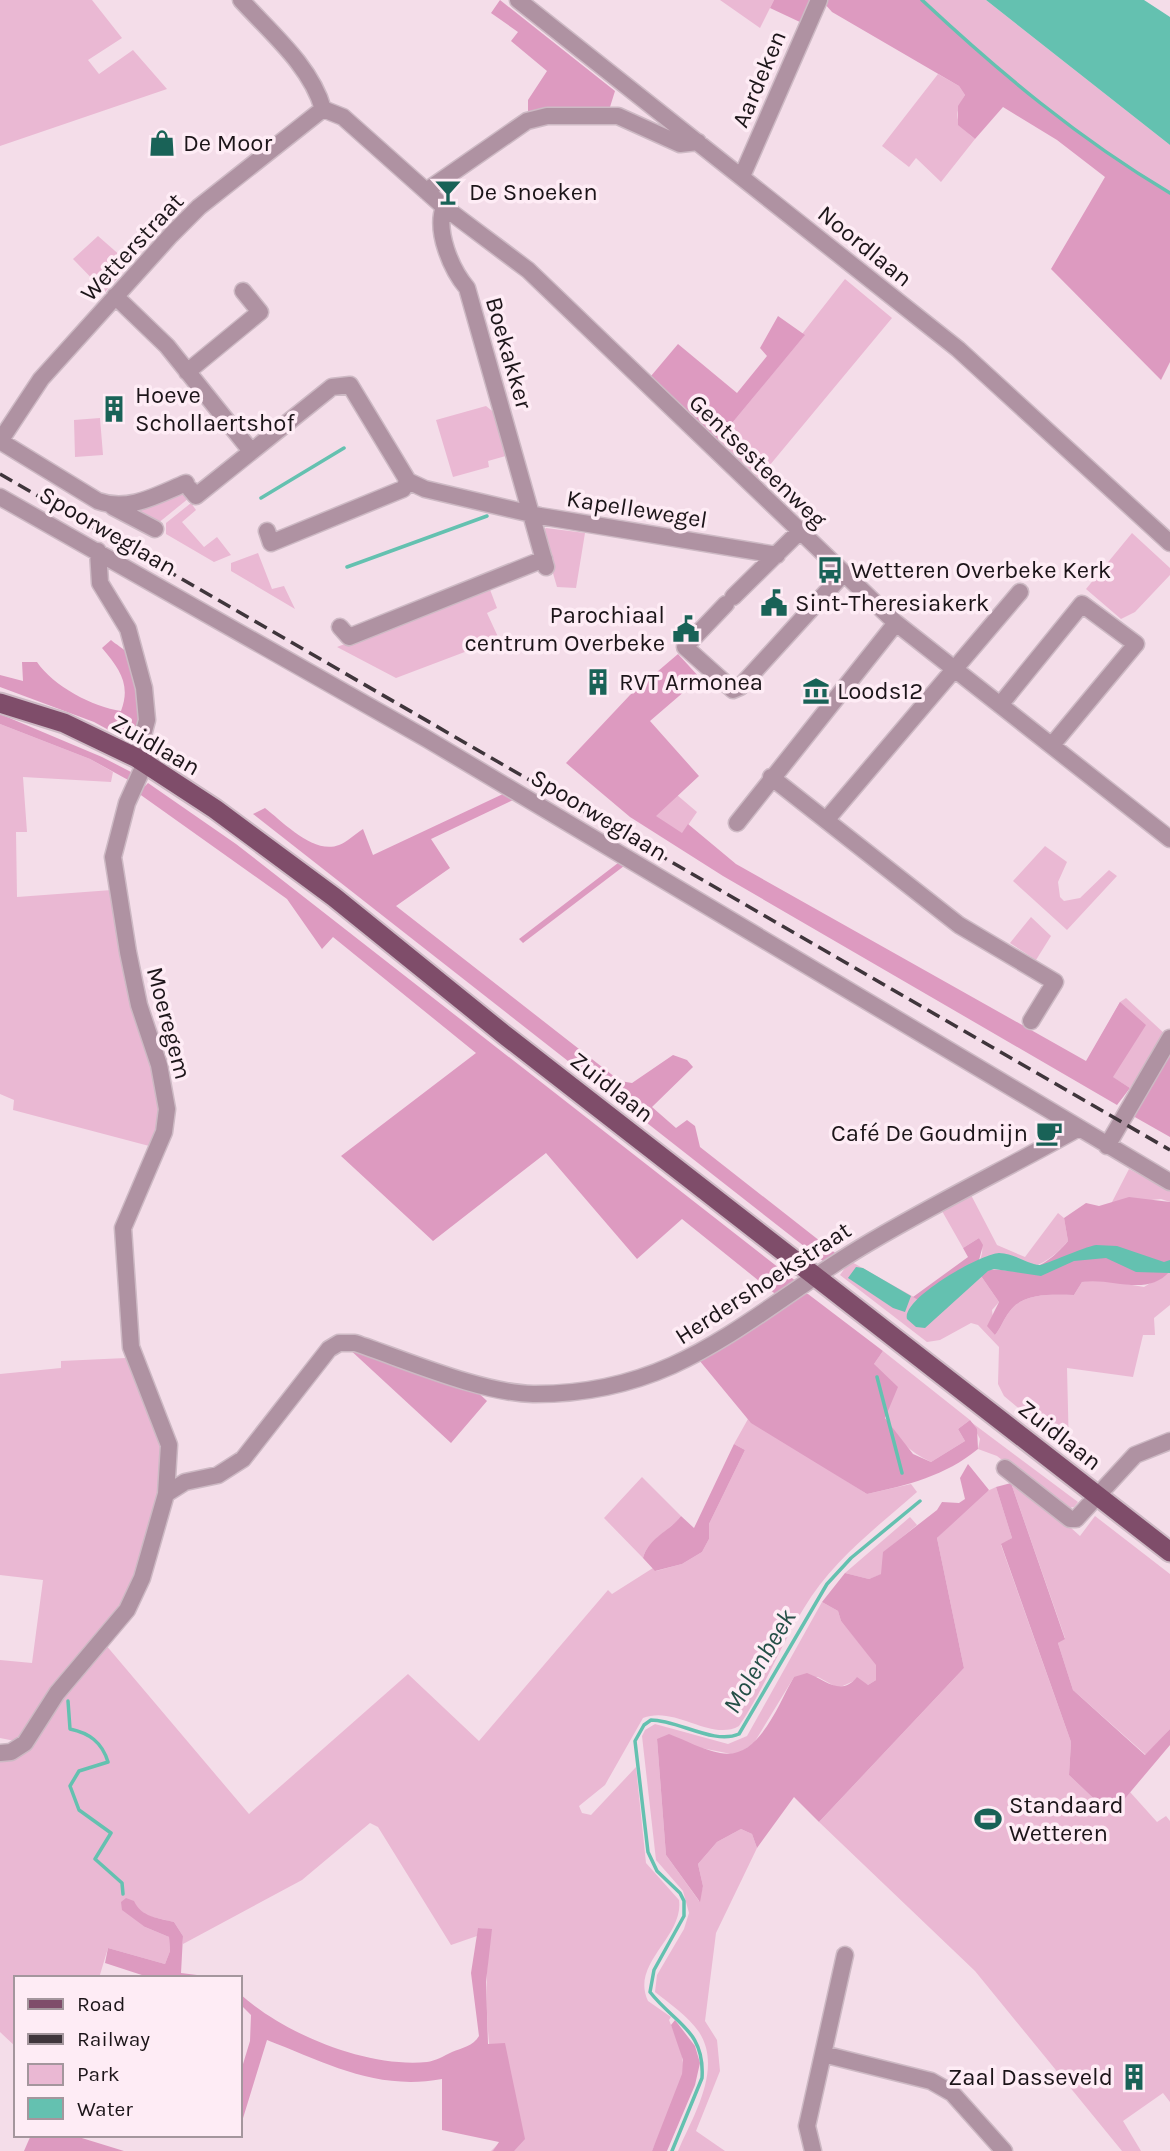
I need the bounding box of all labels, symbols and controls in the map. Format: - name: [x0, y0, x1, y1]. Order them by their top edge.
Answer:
- street label: Aardeken: [726, 26, 792, 132]
- shop icon: De Moor: [147, 128, 177, 158]
- place label: De Moor: [183, 129, 272, 157]
- bar icon: De Snoeken: [433, 177, 463, 207]
- place label: De Snoeken: [469, 178, 598, 206]
- street label: Wetterstraat: [75, 187, 189, 307]
- street label: Noordlaan: [812, 200, 918, 292]
- street label: Boekakker: [480, 294, 538, 413]
- place label: Hoeve Schollaertshof: [135, 381, 295, 437]
- street label: Gentsesteenweg: [683, 388, 833, 534]
- building icon: Hoeve Schollaertshof: [99, 394, 129, 424]
- street label: Spoorweglaan: [34, 480, 182, 582]
- street label: Kapellewegel: [565, 484, 709, 534]
- bus stop icon: Wetteren Overbeke Kerk: [815, 555, 845, 585]
- place label: Wetteren Overbeke Kerk: [851, 556, 1111, 584]
- public building icon: Sint-Theresiakerk: [759, 588, 789, 618]
- place label: Sint-Theresiakerk: [795, 589, 989, 617]
- place label: Parochiaal centrum Overbeke: [464, 601, 665, 657]
- public building icon: Parochiaal centrum Overbeke: [671, 614, 701, 644]
- building icon: RVT Armonea: [583, 667, 613, 697]
- place label: RVT Armonea: [619, 668, 763, 696]
- museum icon: Loods12: [801, 676, 831, 706]
- place label: Loods12: [837, 677, 923, 705]
- street label: Zuidlaan: [107, 708, 205, 782]
- street label: Spoorweglaan: [526, 763, 672, 867]
- street label: Moeregem: [141, 964, 197, 1082]
- street label: Zuidlaan: [565, 1046, 659, 1128]
- cafe icon: Café De Goudmijn: [1034, 1118, 1064, 1148]
- place label: Café De Goudmijn: [831, 1119, 1028, 1147]
- street label: Herdershoekstraat: [670, 1216, 856, 1350]
- street label: Zuidlaan: [1013, 1394, 1107, 1476]
- water label: Molenbeek: [716, 1603, 803, 1719]
- place label: Standaard Wetteren: [1009, 1791, 1124, 1847]
- sports icon: Standaard Wetteren: [973, 1804, 1003, 1834]
- legend: [14, 1976, 242, 2137]
- text: Road: [77, 1992, 125, 2016]
- text: Railway: [77, 2027, 150, 2051]
- text: Park: [77, 2062, 120, 2086]
- building icon: Zaal Dasseveld: [1119, 2062, 1149, 2092]
- place label: Zaal Dasseveld: [948, 2063, 1113, 2091]
- text: Water: [77, 2097, 133, 2121]

